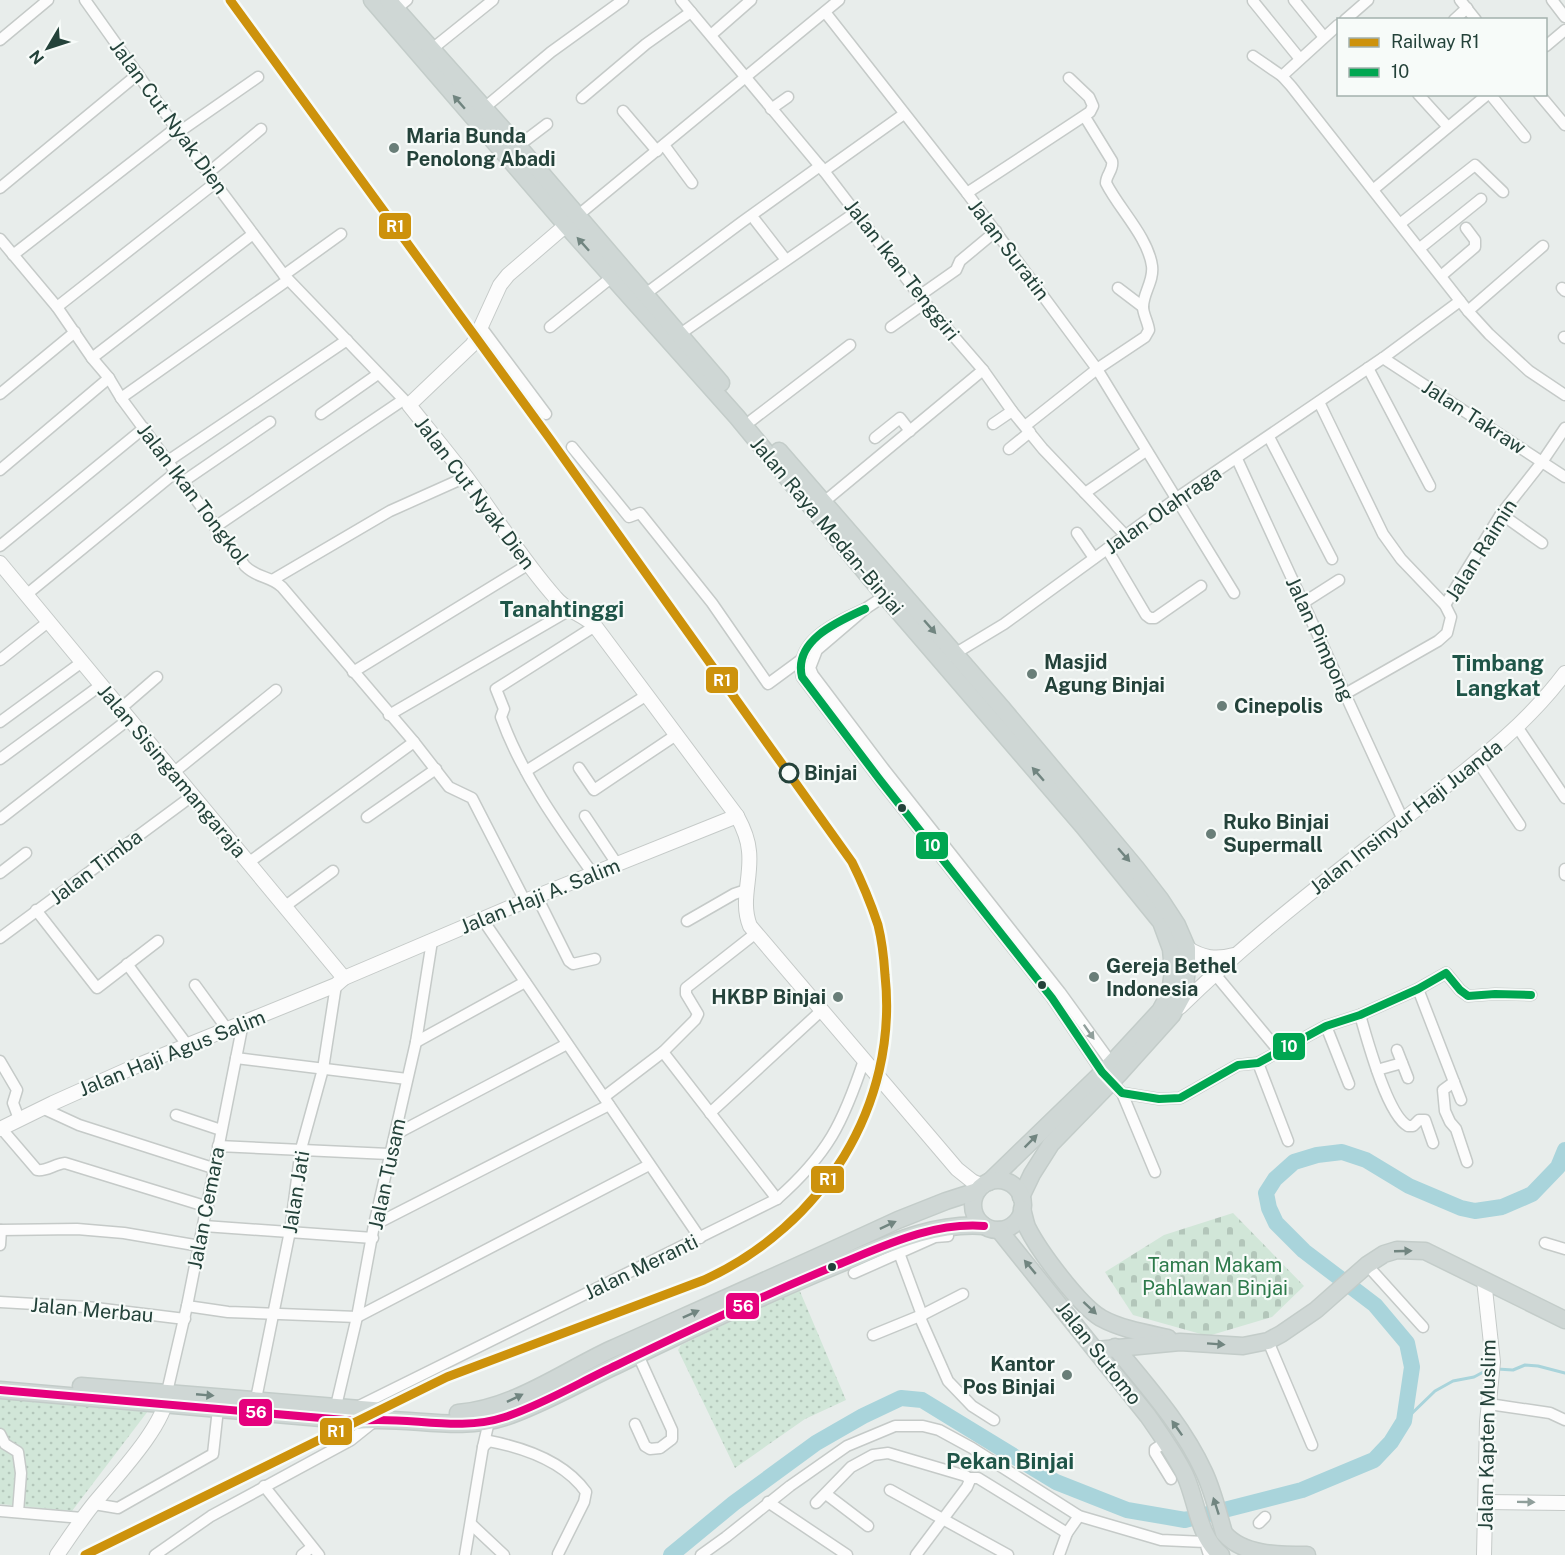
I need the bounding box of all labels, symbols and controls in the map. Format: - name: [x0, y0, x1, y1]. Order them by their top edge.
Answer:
- north arrow: [18, 18, 78, 78]
- legend: [1337, 18, 1547, 96]
- text: Railway R1: [1391, 31, 1480, 52]
- street label: Jalan Cut Nyak Dien: [105, 35, 233, 199]
- text: N: [25, 46, 48, 68]
- text: 10: [1391, 61, 1409, 82]
- one-way arrow: [452, 94, 466, 109]
- place label: Maria Bunda Penolong Abadi: [406, 124, 556, 171]
- marker: Maria Bunda Penolong Abadi: [387, 141, 401, 155]
- street label: Jalan Ikan Tenggiri: [840, 195, 964, 345]
- street label: Jalan Suratin: [963, 195, 1055, 305]
- line badge: R1: [378, 212, 412, 240]
- text: R1: [386, 217, 404, 236]
- one-way arrow: [577, 237, 590, 252]
- street label: Jalan Takraw: [1418, 375, 1531, 460]
- street label: Jalan Cut Nyak Dien: [410, 412, 540, 574]
- street label: Jalan Ikan Tongkol: [132, 419, 254, 569]
- street label: Jalan Raya Medan-Binjai: [746, 432, 908, 620]
- street label: Jalan Olahraga: [1100, 461, 1226, 559]
- street label: Jalan Raimin: [1440, 495, 1522, 605]
- street label: Jalan Pimpong: [1281, 573, 1359, 705]
- district label: Tanahtinggi: [500, 596, 624, 622]
- one-way arrow: [923, 619, 936, 634]
- place label: Masjid Agung Binjai: [1044, 650, 1165, 697]
- district label: Timbang Langkat: [1452, 650, 1544, 701]
- line badge: R1: [705, 666, 739, 694]
- marker: Masjid Agung Binjai: [1025, 667, 1039, 681]
- text: R1: [713, 671, 731, 690]
- street label: Jalan Sisingamangaraja: [93, 680, 251, 862]
- place label: Cinepolis: [1234, 694, 1323, 718]
- marker: Cinepolis: [1215, 699, 1229, 713]
- street label: Jalan Insinyur Haji Juanda: [1305, 734, 1507, 900]
- place label: Binjai: [804, 761, 857, 785]
- marker: Binjai: [779, 763, 799, 783]
- one-way arrow: [1032, 767, 1045, 782]
- unlabelled marker: [896, 802, 908, 814]
- place label: Ruko Binjai Supermall: [1223, 810, 1329, 857]
- street label: Jalan Timba: [45, 825, 147, 909]
- marker: Ruko Binjai Supermall: [1204, 827, 1218, 841]
- line badge: 10: [915, 831, 949, 860]
- text: 10: [923, 836, 941, 855]
- one-way arrow: [1117, 847, 1130, 862]
- street label: Jalan Haji A. Salim: [457, 853, 623, 939]
- place label: Gereja Bethel Indonesia: [1106, 954, 1237, 1001]
- marker: Gereja Bethel Indonesia: [1087, 970, 1101, 984]
- unlabelled marker: [1036, 979, 1048, 991]
- place label: HKBP Binjai: [711, 985, 826, 1009]
- marker: HKBP Binjai: [831, 990, 845, 1004]
- street label: Jalan Haji Agus Salim: [75, 1005, 269, 1101]
- one-way arrow: [1083, 1024, 1095, 1040]
- line badge: 10: [1272, 1032, 1306, 1061]
- text: 10: [1280, 1037, 1298, 1056]
- street label: Jalan Tusam: [364, 1116, 410, 1232]
- one-way arrow: [1023, 1134, 1037, 1148]
- street label: Jalan Cemara: [182, 1145, 230, 1271]
- street label: Jalan Jati: [278, 1149, 314, 1235]
- line badge: R1: [810, 1165, 845, 1194]
- text: R1: [819, 1170, 837, 1189]
- one-way arrow: [879, 1221, 896, 1230]
- street label: Jalan Meranti: [580, 1229, 702, 1305]
- one-way arrow: [1394, 1246, 1413, 1255]
- park label: Taman Makam Pahlawan Binjai: [1142, 1253, 1288, 1300]
- one-way arrow: [1024, 1260, 1037, 1275]
- unlabelled marker: [826, 1261, 838, 1273]
- line badge: 56: [725, 1292, 760, 1320]
- street label: Jalan Merbau: [29, 1293, 155, 1327]
- street label: Jalan Sutomo: [1051, 1296, 1147, 1410]
- text: 56: [732, 1297, 754, 1316]
- one-way arrow: [1083, 1301, 1097, 1315]
- one-way arrow: [682, 1310, 699, 1319]
- street label: Jalan Kapten Muslim: [1473, 1339, 1501, 1531]
- one-way arrow: [1206, 1340, 1225, 1349]
- place label: Kantor Pos Binjai: [963, 1352, 1055, 1399]
- marker: Kantor Pos Binjai: [1060, 1368, 1074, 1382]
- one-way arrow: [196, 1390, 215, 1400]
- one-way arrow: [506, 1394, 523, 1403]
- line badge: 56: [238, 1398, 273, 1427]
- text: 56: [245, 1403, 267, 1422]
- line badge: R1: [319, 1417, 353, 1446]
- one-way arrow: [1172, 1420, 1184, 1436]
- text: R1: [327, 1422, 345, 1441]
- district label: Pekan Binjai: [946, 1448, 1074, 1474]
- one-way arrow: [1210, 1497, 1220, 1515]
- one-way arrow: [1516, 1498, 1535, 1507]

